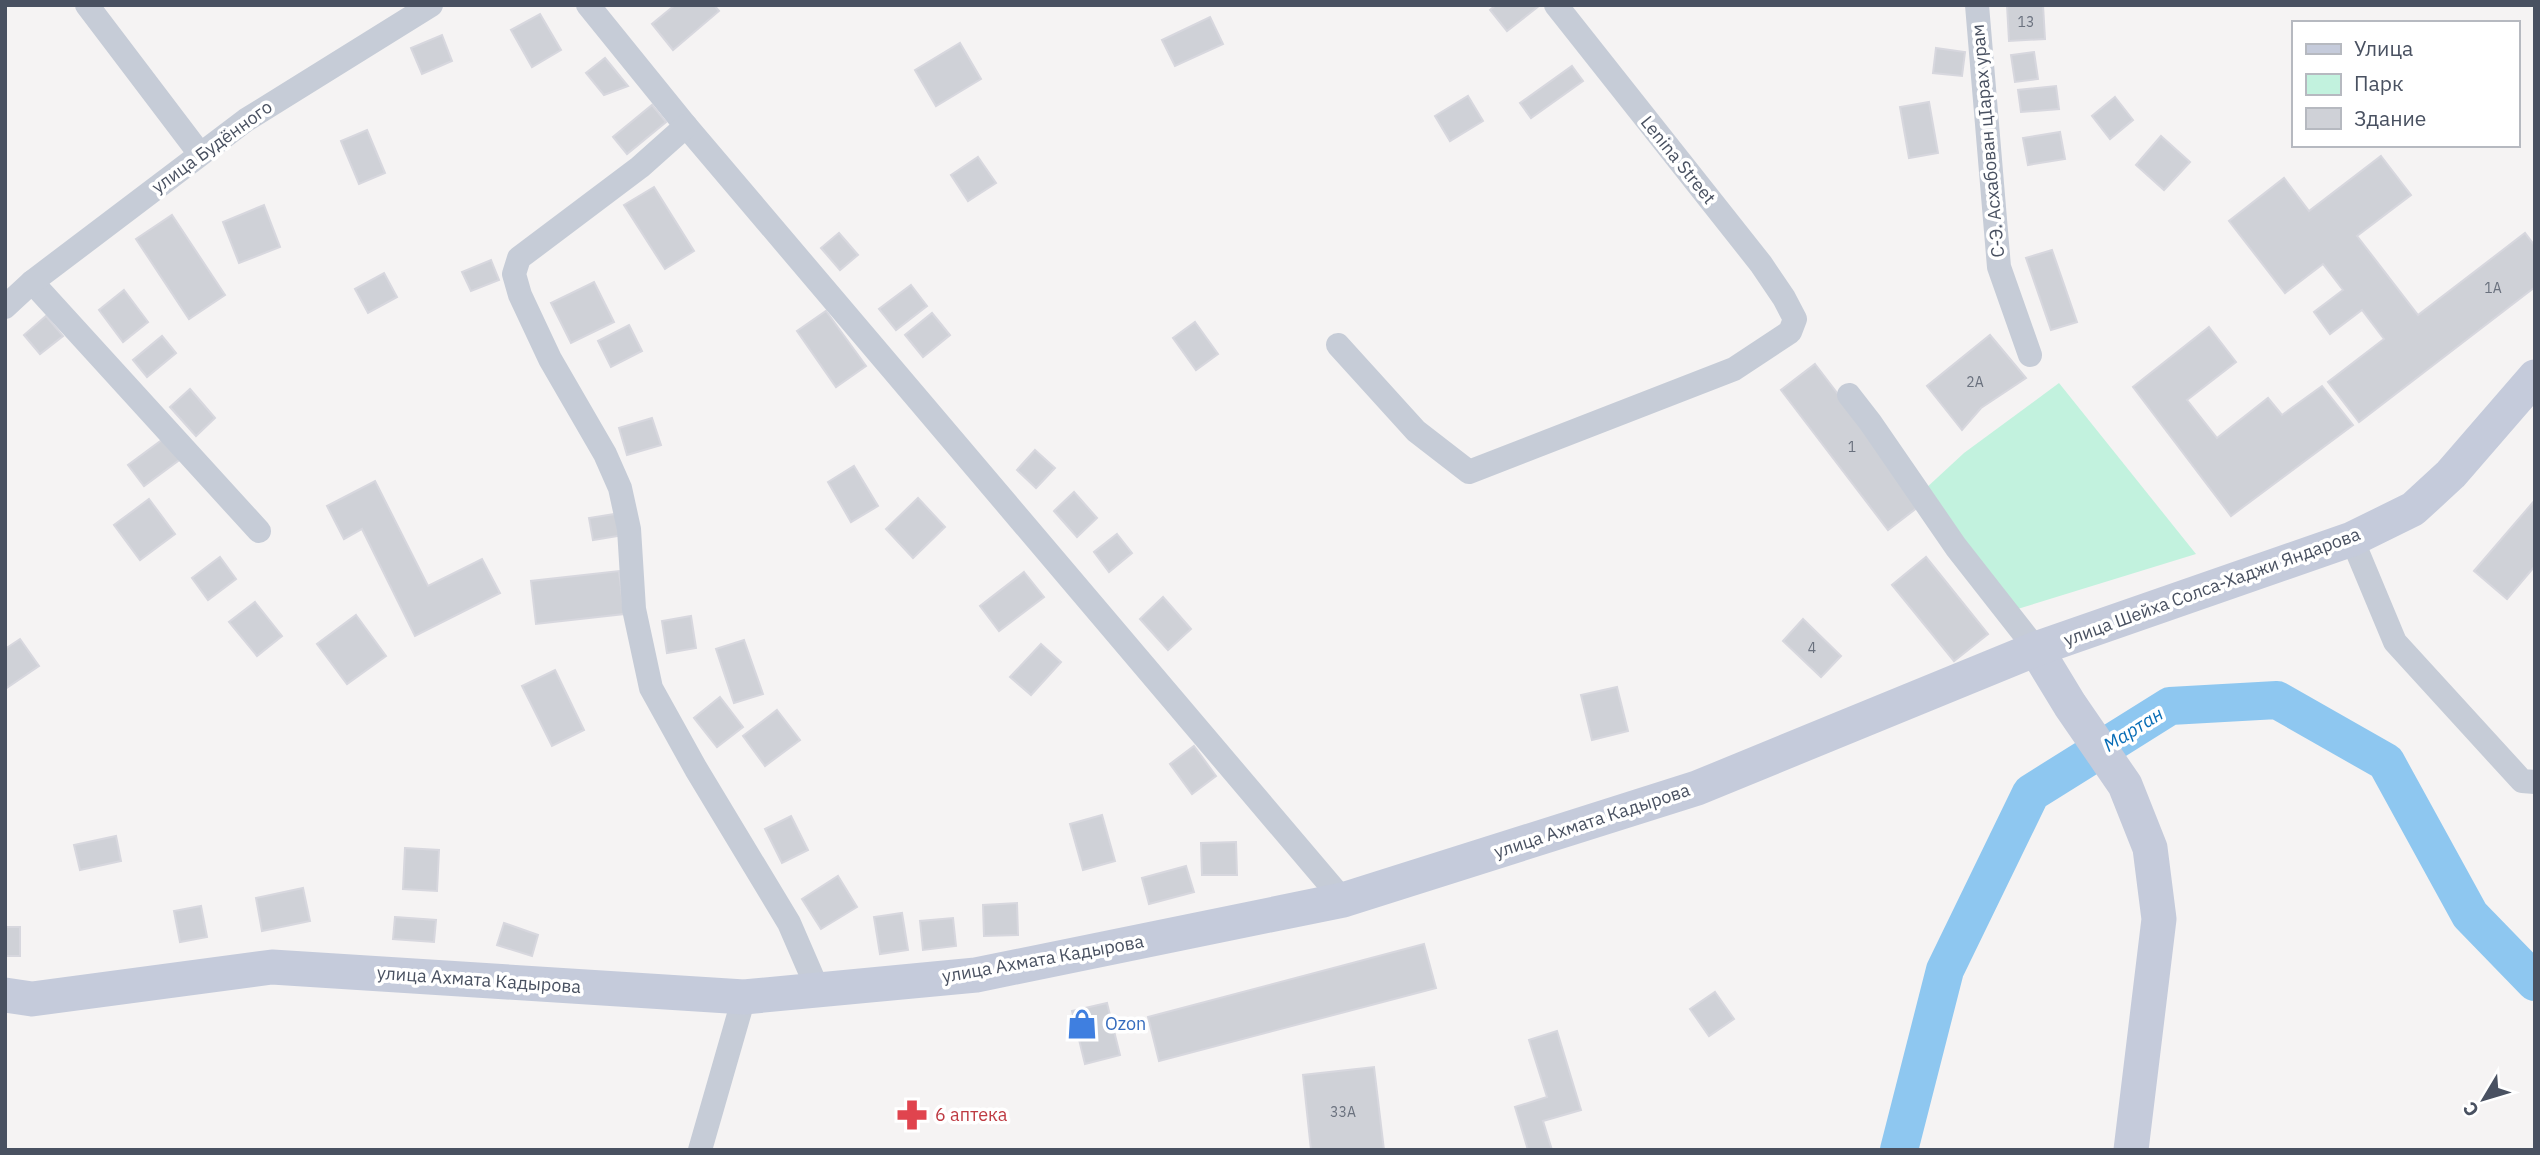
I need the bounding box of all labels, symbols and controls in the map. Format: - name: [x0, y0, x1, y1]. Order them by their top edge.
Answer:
- house number: 13: [2018, 13, 2034, 31]
- legend: [2292, 21, 2519, 147]
- street label: С-Э. Асхабован цIарах урам: [1966, 23, 2009, 259]
- text: Улица: [2354, 34, 2413, 62]
- text: Парк: [2354, 69, 2404, 97]
- street label: улица Будённого: [147, 95, 277, 198]
- text: Здание: [2354, 104, 2426, 132]
- street label: Lenina Street: [1636, 111, 1721, 208]
- house number: 1А: [2484, 279, 2502, 297]
- house number: 2А: [1966, 373, 1984, 391]
- house number: 1: [1848, 438, 1856, 456]
- street label: улица Шейха Солса-Хаджи Яндарова: [2060, 522, 2364, 651]
- house number: 4: [1808, 639, 1816, 657]
- water label: Мартан: [2098, 701, 2168, 757]
- street label: улица Ахмата Кадырова: [1491, 778, 1693, 863]
- street label: улица Ахмата Кадырова: [940, 929, 1146, 988]
- street label: улица Ахмата Кадырова: [376, 961, 582, 998]
- shop icon: Ozon: [1065, 1007, 1099, 1041]
- place label: Ozon: [1105, 1012, 1146, 1035]
- north arrow: [2449, 1064, 2519, 1134]
- text: С: [2457, 1097, 2484, 1122]
- pharmacy icon: 6 аптека: [895, 1098, 929, 1132]
- place label: 6 аптека: [935, 1103, 1008, 1126]
- house number: 33А: [1330, 1103, 1356, 1121]

